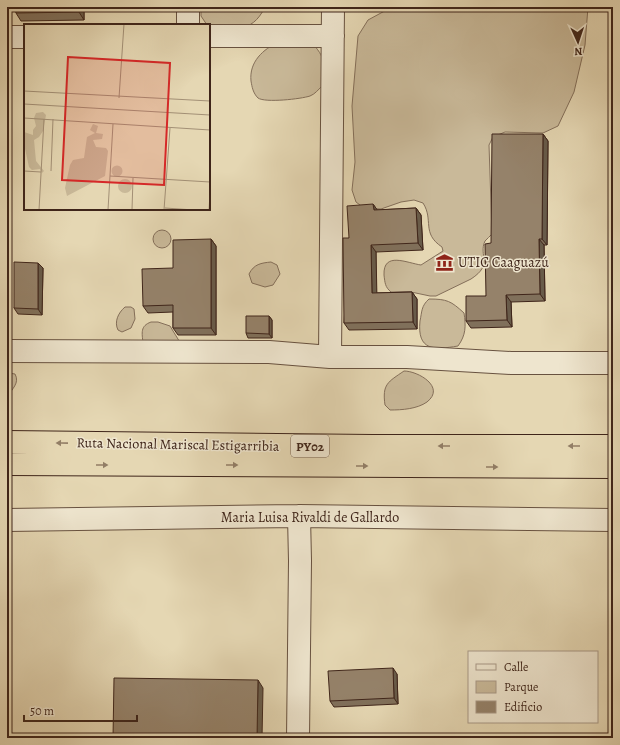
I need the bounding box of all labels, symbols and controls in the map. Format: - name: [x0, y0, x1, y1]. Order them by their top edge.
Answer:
- north arrow: [558, 22, 598, 62]
- inset map: [24, 24, 210, 210]
- text: N: [574, 44, 583, 59]
- museum icon: UTIC Caaguazú: [435, 252, 455, 272]
- place label: UTIC Caaguazú: [458, 253, 549, 272]
- street label: Ruta Nacional Mariscal Estigarribia: [76, 433, 280, 456]
- road number: PY02: [291, 435, 329, 457]
- one-way arrow: [55, 440, 68, 446]
- one-way arrow: [437, 443, 450, 449]
- one-way arrow: [567, 443, 580, 449]
- one-way arrow: [96, 461, 108, 468]
- one-way arrow: [226, 462, 239, 468]
- one-way arrow: [356, 463, 369, 469]
- one-way arrow: [486, 464, 499, 470]
- street label: Maria Luisa Rivaldi de Gallardo: [221, 508, 399, 527]
- legend: [468, 651, 598, 723]
- text: Calle: [504, 659, 528, 675]
- text: Parque: [504, 679, 539, 695]
- scale bar: [24, 697, 137, 723]
- text: Edificio: [504, 699, 542, 715]
- text: 50 m: [30, 703, 54, 719]

